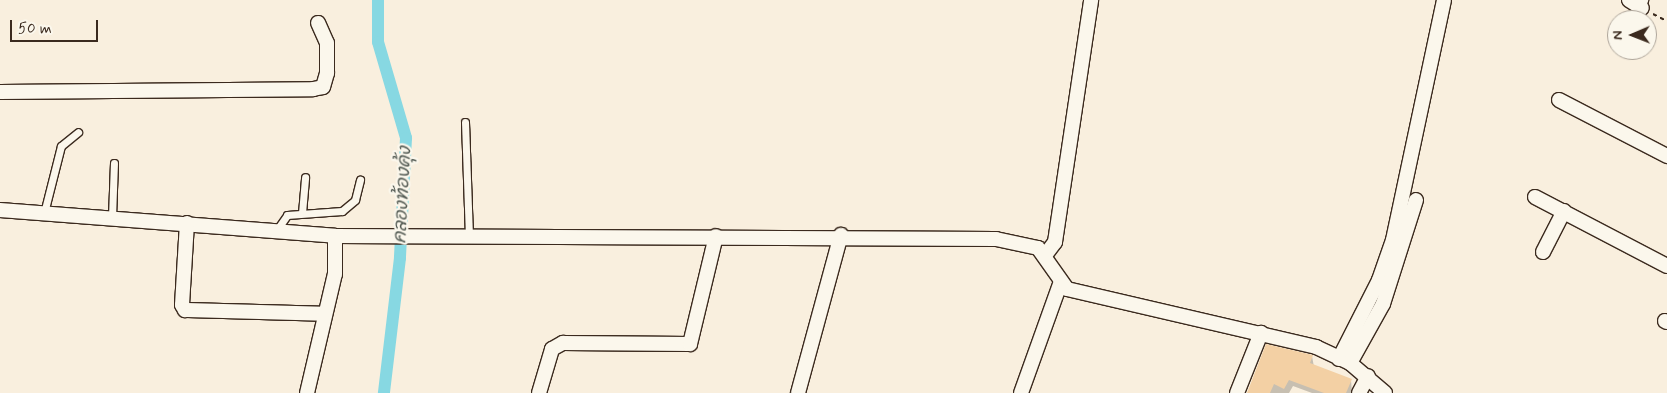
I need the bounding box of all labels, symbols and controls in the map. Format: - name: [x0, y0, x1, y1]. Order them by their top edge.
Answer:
- scale bar: [12, 10, 100, 42]
- north arrow: [1607, 10, 1657, 60]
- text: 50 m: [18, 19, 52, 39]
- text: N: [1609, 30, 1627, 40]
- water label: คลองท้องคุ้ง: [390, 146, 416, 244]

